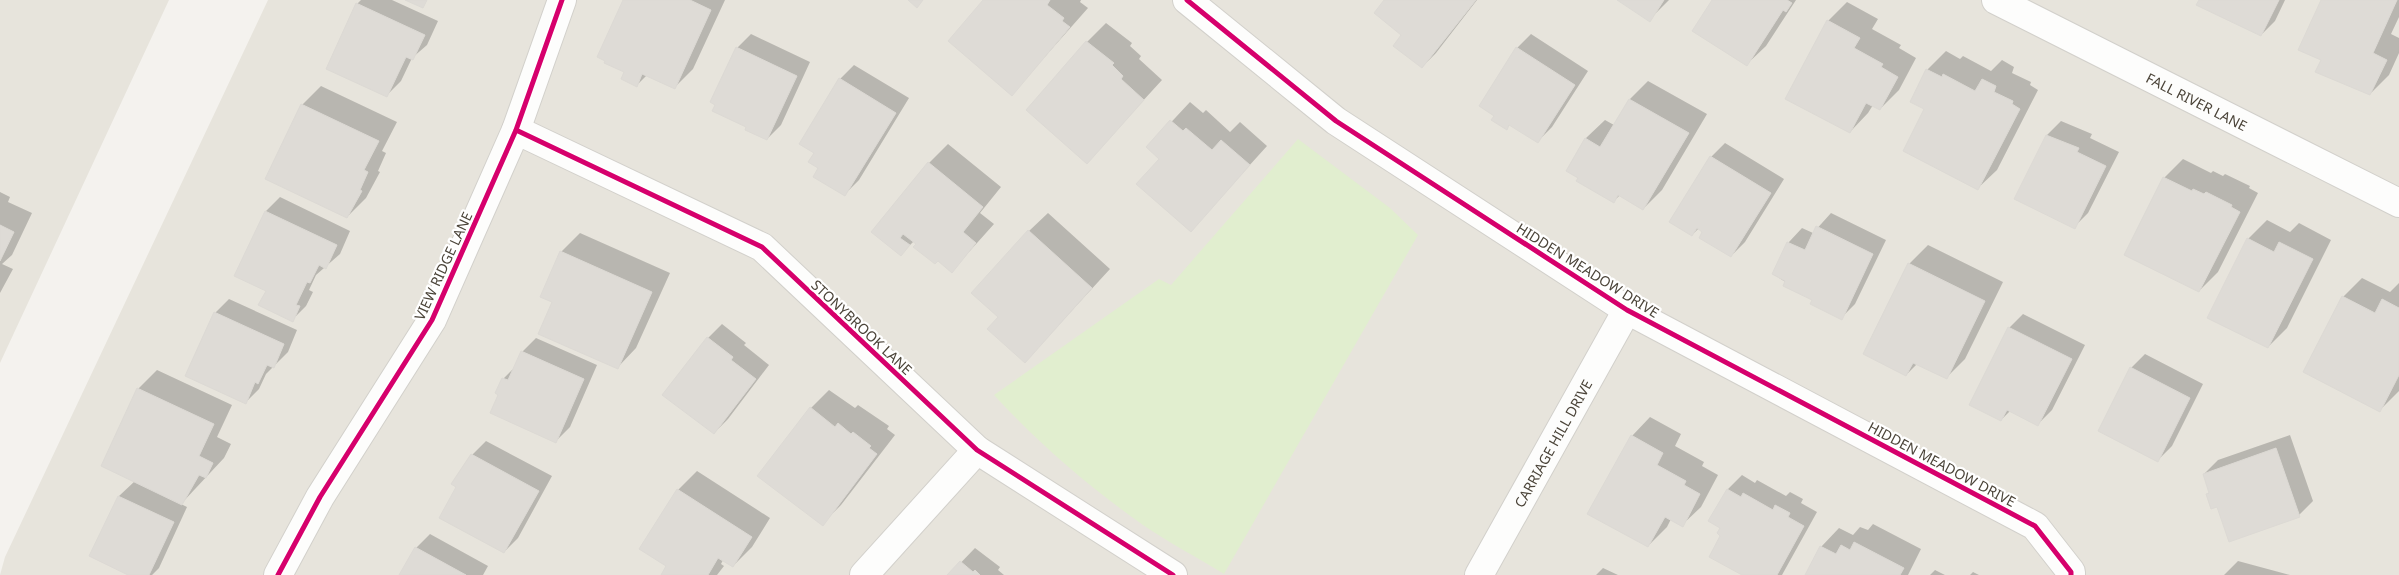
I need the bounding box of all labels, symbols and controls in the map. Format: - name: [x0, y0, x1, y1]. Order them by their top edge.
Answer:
- street label: FALL RIVER LANE: [2143, 68, 2251, 135]
- street label: VIEW RIDGE LANE: [410, 209, 476, 323]
- street label: HIDDEN MEADOW DRIVE: [1513, 218, 1663, 322]
- street label: STONYBROOK LANE: [807, 275, 917, 379]
- street label: CARRIAGE HILL DRIVE: [1509, 376, 1596, 511]
- street label: HIDDEN MEADOW DRIVE: [1865, 417, 2019, 511]

